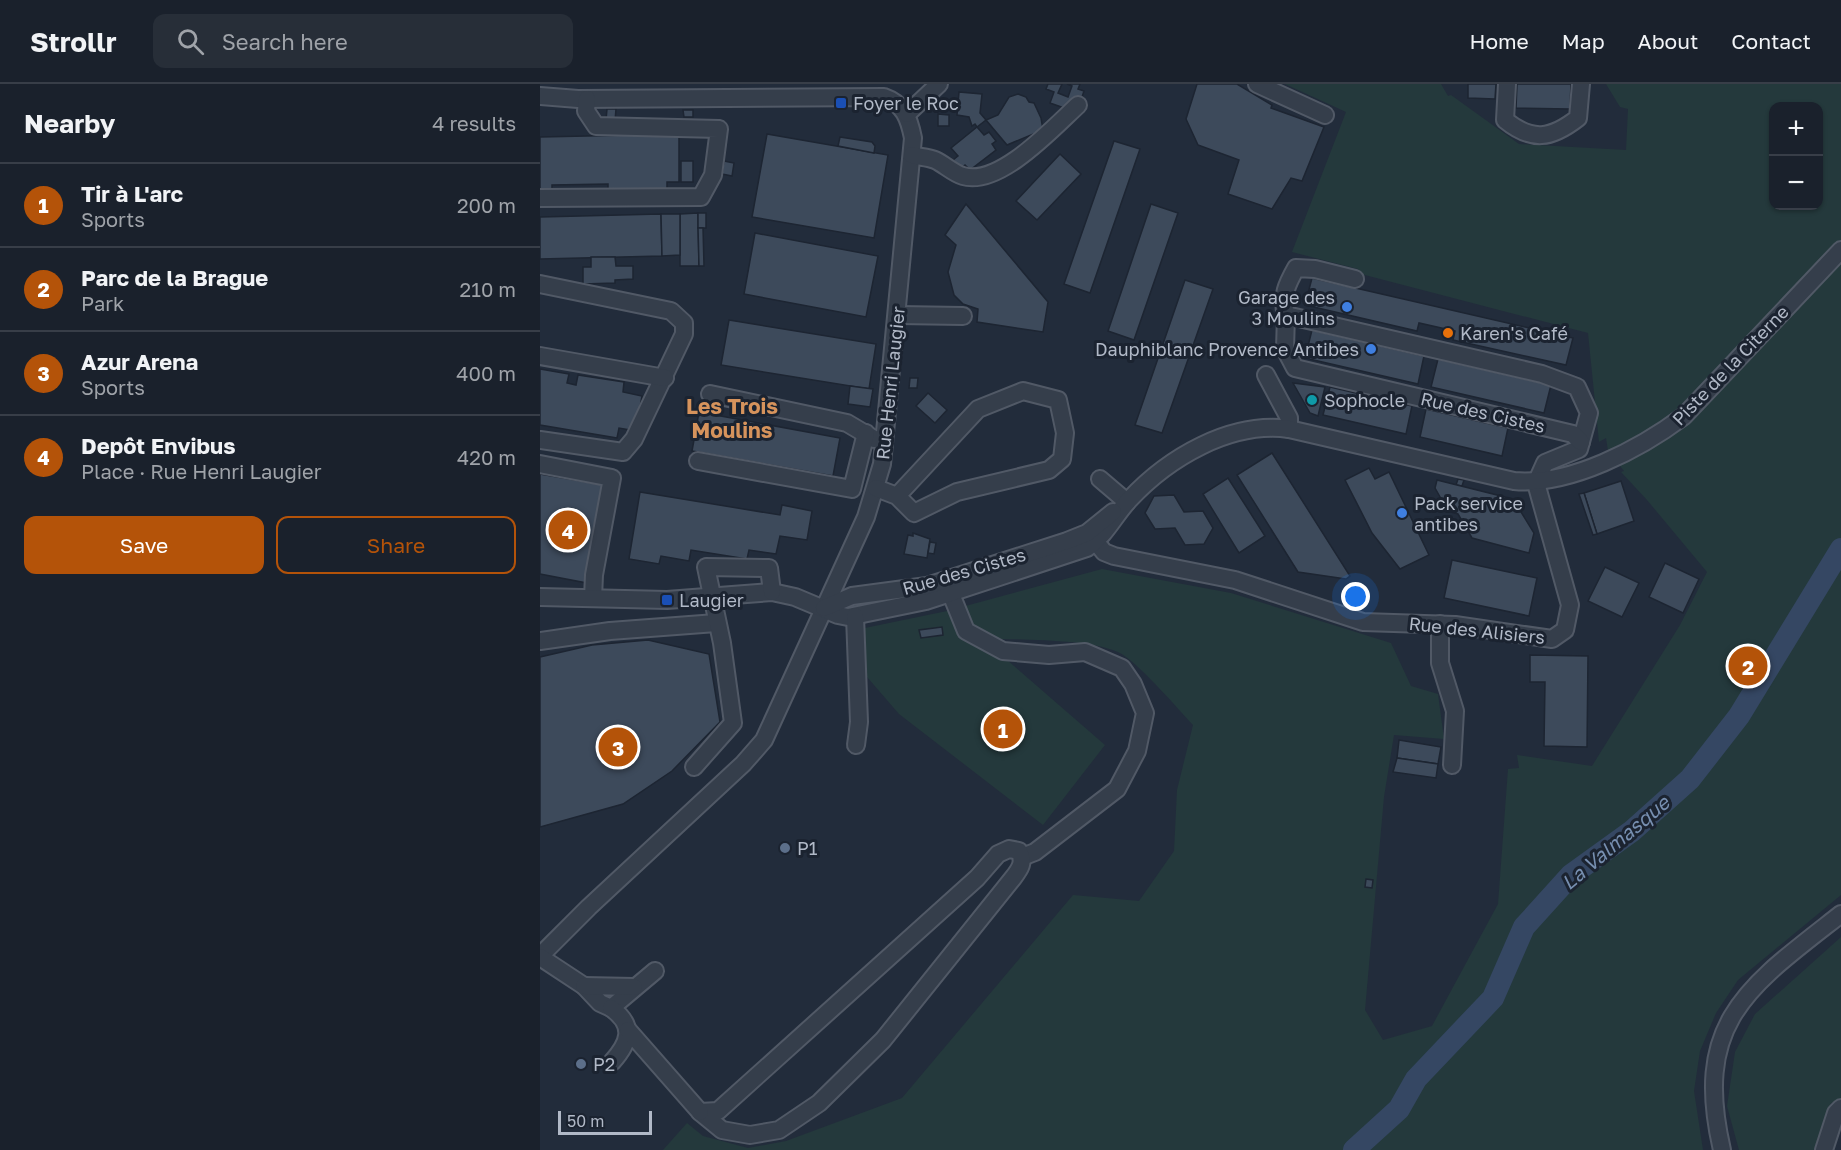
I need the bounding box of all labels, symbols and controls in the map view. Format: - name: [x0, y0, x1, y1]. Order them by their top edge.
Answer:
- search box: [153, 14, 573, 68]
- text: Strollr: [30, 25, 117, 58]
- icon: search: [174, 25, 207, 58]
- text: Search here: [222, 28, 348, 55]
- text: Home: [1469, 28, 1529, 54]
- text: Map: [1562, 28, 1605, 54]
- text: About: [1638, 28, 1698, 54]
- text: Contact: [1731, 28, 1811, 54]
- place label: Foyer le Roc: [853, 92, 959, 114]
- marker: Foyer le Roc: [834, 96, 848, 110]
- map controls: [1769, 102, 1823, 210]
- button: +: [1769, 102, 1823, 156]
- text: Nearby: [24, 108, 115, 139]
- text: 4 results: [432, 111, 516, 135]
- button: −: [1769, 156, 1823, 210]
- text: Tir à L'arc: [81, 180, 183, 207]
- text: 1: [38, 193, 49, 217]
- text: 200 m: [457, 193, 516, 217]
- text: Sports: [81, 207, 145, 231]
- text: Parc de la Brague: [81, 264, 268, 291]
- text: 2: [37, 277, 50, 301]
- text: 210 m: [460, 277, 516, 301]
- place label: Garage des 3 Moulins: [1238, 286, 1335, 329]
- text: Park: [81, 291, 124, 315]
- marker: Garage des 3 Moulins: [1340, 300, 1354, 314]
- street label: Piste de la Citerne: [1667, 301, 1793, 429]
- street label: Rue Henri Laugier: [871, 305, 909, 461]
- place label: Karen's Café: [1460, 322, 1568, 344]
- marker: Karen's Café: [1441, 326, 1455, 340]
- place label: Dauphiblanc Provence Antibes: [1095, 338, 1359, 360]
- marker: Dauphiblanc Provence Antibes: [1364, 342, 1378, 356]
- text: Azur Arena: [81, 348, 198, 375]
- text: 3: [37, 361, 50, 385]
- text: 400 m: [456, 361, 516, 385]
- text: Sports: [81, 375, 145, 399]
- street label: Rue des Cistes: [1419, 387, 1547, 437]
- place label: Sophocle: [1324, 389, 1405, 411]
- district label: Les Trois Moulins: [686, 393, 778, 443]
- marker: Sophocle: [1305, 393, 1319, 407]
- text: Depôt Envibus: [81, 432, 236, 459]
- text: 4: [37, 445, 50, 469]
- text: 420 m: [457, 445, 516, 469]
- text: Place · Rue Henri Laugier: [81, 459, 322, 483]
- place label: Pack service antibes: [1414, 492, 1523, 535]
- marker: Pack service antibes: [1395, 506, 1409, 520]
- pin: 4: [549, 508, 588, 552]
- button: Save: [24, 516, 264, 574]
- button: Share: [276, 516, 516, 574]
- street label: Rue des Cistes: [900, 543, 1028, 599]
- your location: [1341, 582, 1370, 611]
- place label: Laugier: [679, 589, 744, 611]
- marker: Laugier: [660, 593, 674, 607]
- street label: Rue des Alisiers: [1408, 612, 1546, 648]
- pin: 2: [1728, 644, 1768, 688]
- pin: 1: [984, 706, 1022, 752]
- pin: 3: [598, 724, 638, 770]
- water label: La Valmasque: [1556, 789, 1675, 894]
- place label: P1: [797, 837, 818, 859]
- marker: P1: [778, 841, 792, 855]
- place label: P2: [593, 1053, 615, 1075]
- marker: P2: [574, 1057, 588, 1071]
- scale bar: [558, 1108, 652, 1136]
- text: 50 m: [567, 1111, 604, 1131]

